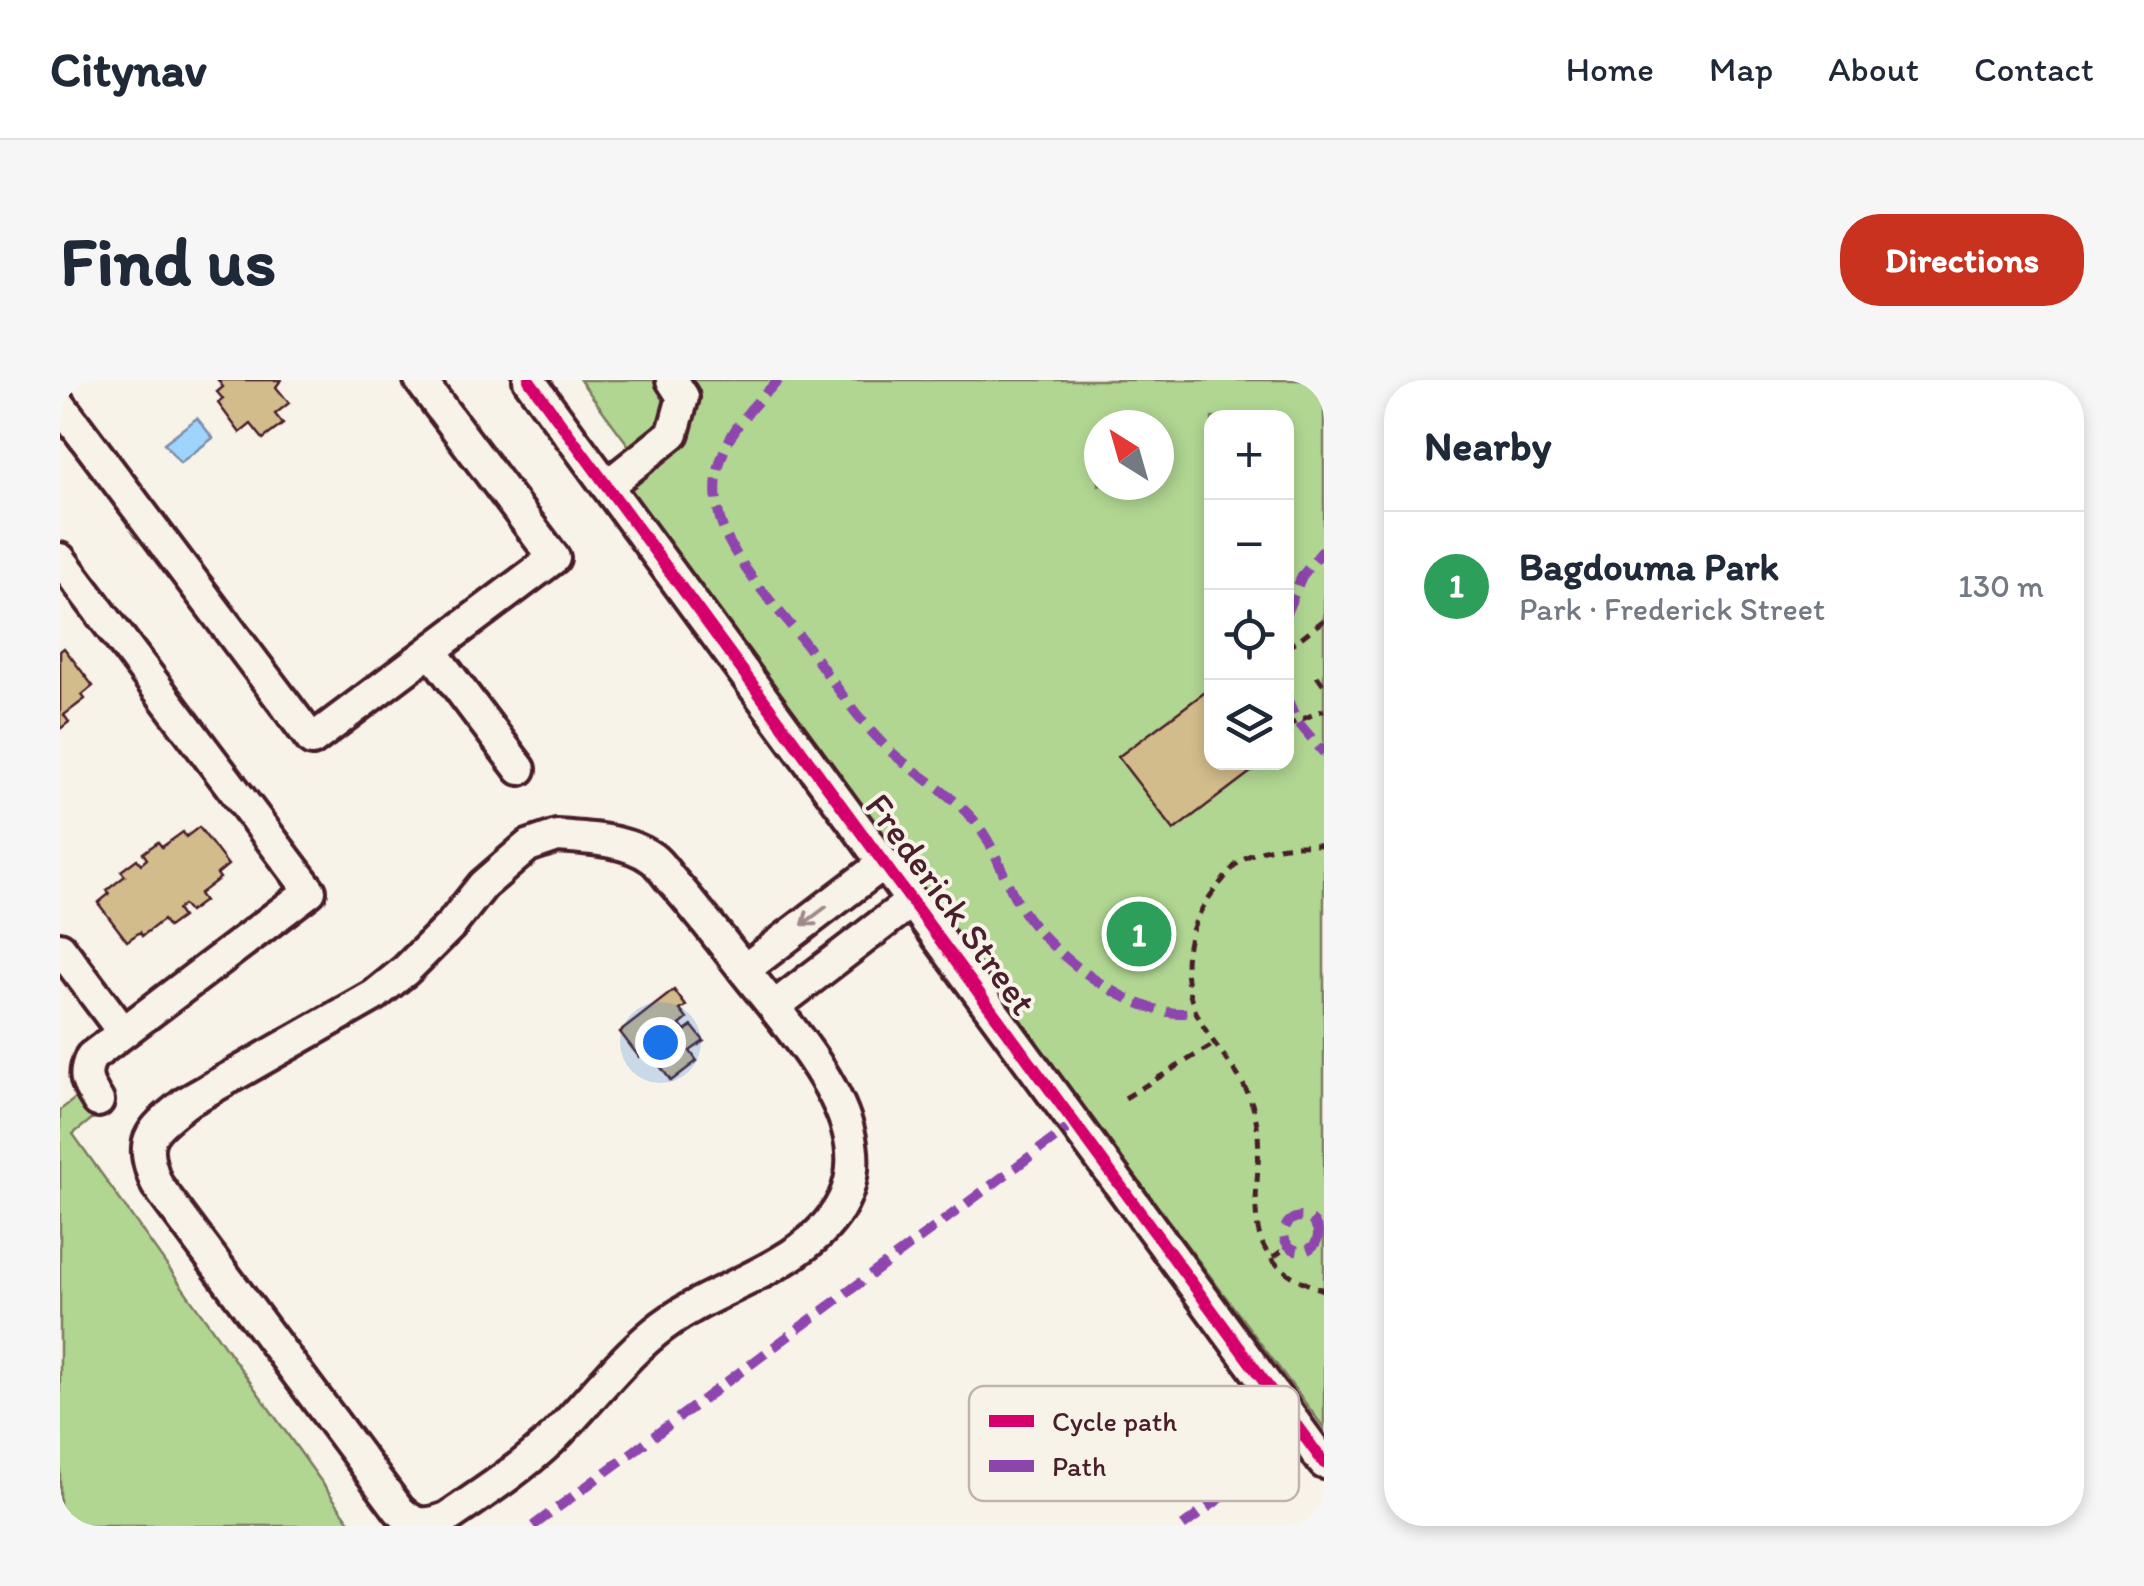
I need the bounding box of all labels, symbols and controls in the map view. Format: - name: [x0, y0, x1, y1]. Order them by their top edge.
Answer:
- text: Citynav: [50, 40, 207, 98]
- text: Home: [1566, 48, 1654, 90]
- text: Map: [1709, 48, 1773, 90]
- text: About: [1828, 48, 1919, 90]
- text: Contact: [1974, 48, 2094, 90]
- button: Directions: [1840, 214, 2084, 306]
- text: Find us: [60, 218, 276, 303]
- north arrow: [1084, 410, 1174, 500]
- map controls: [1204, 410, 1294, 770]
- button: +: [1204, 410, 1294, 500]
- text: Nearby: [1424, 420, 1551, 471]
- button: −: [1204, 500, 1294, 590]
- text: Bagdouma Park: [1519, 544, 1779, 590]
- text: 1: [1449, 567, 1464, 605]
- text: 130 m: [1958, 567, 2044, 605]
- button: locate: [1204, 590, 1294, 680]
- text: Park · Frederick Street: [1519, 590, 1825, 628]
- button: layers: [1204, 680, 1294, 770]
- street label: Frederick Street: [855, 784, 1047, 1024]
- pin: 1: [1106, 896, 1172, 972]
- one-way arrow: [801, 906, 828, 927]
- your location: [635, 1017, 686, 1068]
- legend: [969, 1386, 1299, 1501]
- text: Cycle path: [1052, 1404, 1177, 1438]
- text: Path: [1052, 1449, 1106, 1483]

